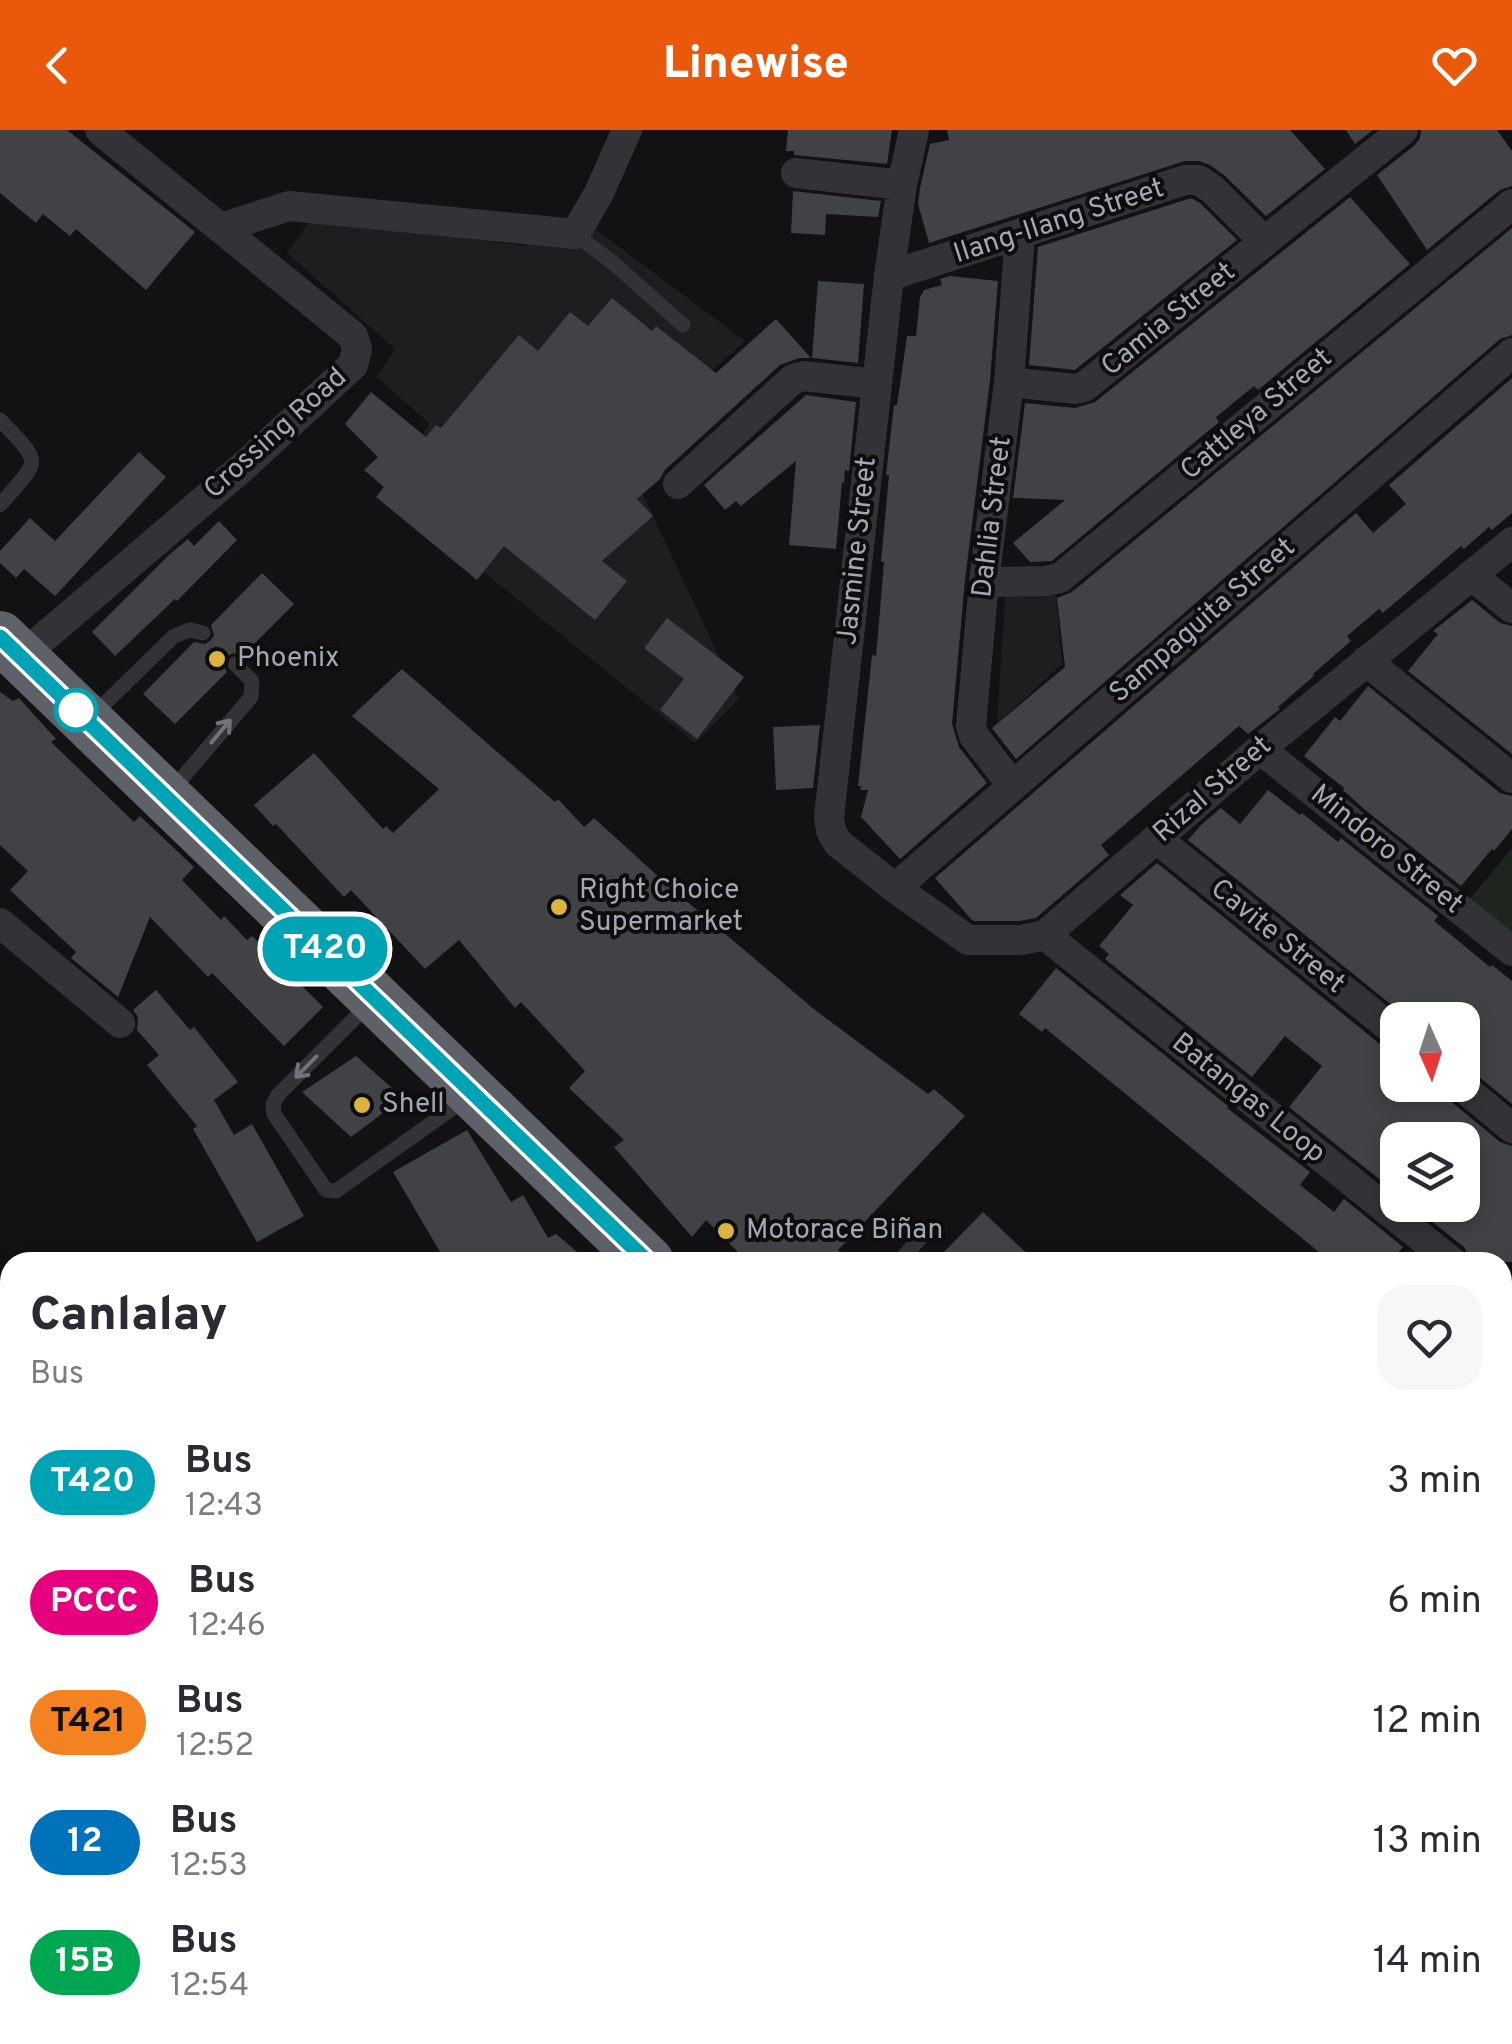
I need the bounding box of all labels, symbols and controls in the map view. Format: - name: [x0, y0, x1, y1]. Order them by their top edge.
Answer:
- text: Linewise: [663, 37, 849, 94]
- icon: back: [30, 38, 85, 93]
- icon: heart: [1427, 38, 1482, 93]
- street label: Ilang-Ilang Street: [949, 171, 1169, 273]
- street label: Camia Street: [1095, 255, 1243, 385]
- street label: Cattleya Street: [1174, 341, 1340, 489]
- street label: Crossing Road: [197, 360, 355, 508]
- street label: Dahlia Street: [965, 434, 1021, 600]
- street label: Jasmine Street: [830, 455, 886, 647]
- street label: Sampaguita Street: [1103, 530, 1303, 712]
- place label: Phoenix: [237, 641, 340, 677]
- marker: Phoenix: [206, 648, 228, 670]
- unlabelled marker: [55, 689, 97, 731]
- one-way arrow: [210, 719, 232, 745]
- street label: Rizal Street: [1146, 729, 1280, 851]
- street label: Mindoro Street: [1302, 777, 1470, 923]
- street label: Cavite Street: [1202, 872, 1352, 1002]
- place label: Right Choice Supermarket: [579, 873, 743, 941]
- marker: Right Choice Supermarket: [548, 896, 570, 918]
- line badge: T420: [255, 916, 395, 982]
- text: T420: [282, 927, 368, 971]
- north arrow: [1380, 1002, 1480, 1102]
- map controls: [1380, 1002, 1480, 1222]
- street label: Batangas Loop: [1164, 1026, 1332, 1172]
- one-way arrow: [295, 1055, 319, 1079]
- place label: Shell: [382, 1087, 445, 1123]
- marker: Shell: [351, 1094, 373, 1116]
- button: layers: [1380, 1122, 1480, 1222]
- place label: Motorace Biñan: [746, 1213, 943, 1249]
- marker: Motorace Biñan: [715, 1220, 737, 1242]
- button: heart: [1377, 1285, 1482, 1390]
- text: Canlalay: [30, 1287, 228, 1347]
- text: Bus: [30, 1355, 84, 1395]
- text: Bus: [185, 1438, 253, 1487]
- text: 3 min: [1387, 1458, 1482, 1507]
- text: T420: [50, 1460, 135, 1504]
- text: 12:43: [185, 1487, 263, 1527]
- text: Bus: [188, 1558, 256, 1607]
- text: 6 min: [1387, 1578, 1482, 1627]
- text: PCCC: [50, 1580, 138, 1624]
- text: 12:46: [188, 1607, 266, 1647]
- text: Bus: [176, 1678, 244, 1727]
- text: 12 min: [1372, 1698, 1482, 1747]
- text: T421: [50, 1700, 126, 1744]
- text: 12:52: [176, 1727, 254, 1767]
- text: Bus: [170, 1798, 237, 1847]
- text: 13 min: [1373, 1818, 1482, 1867]
- text: 12: [67, 1820, 103, 1864]
- text: 12:53: [170, 1847, 248, 1887]
- text: Bus: [170, 1918, 237, 1967]
- text: 14 min: [1373, 1938, 1482, 1987]
- text: 15B: [55, 1940, 115, 1984]
- text: 12:54: [170, 1967, 249, 2007]

